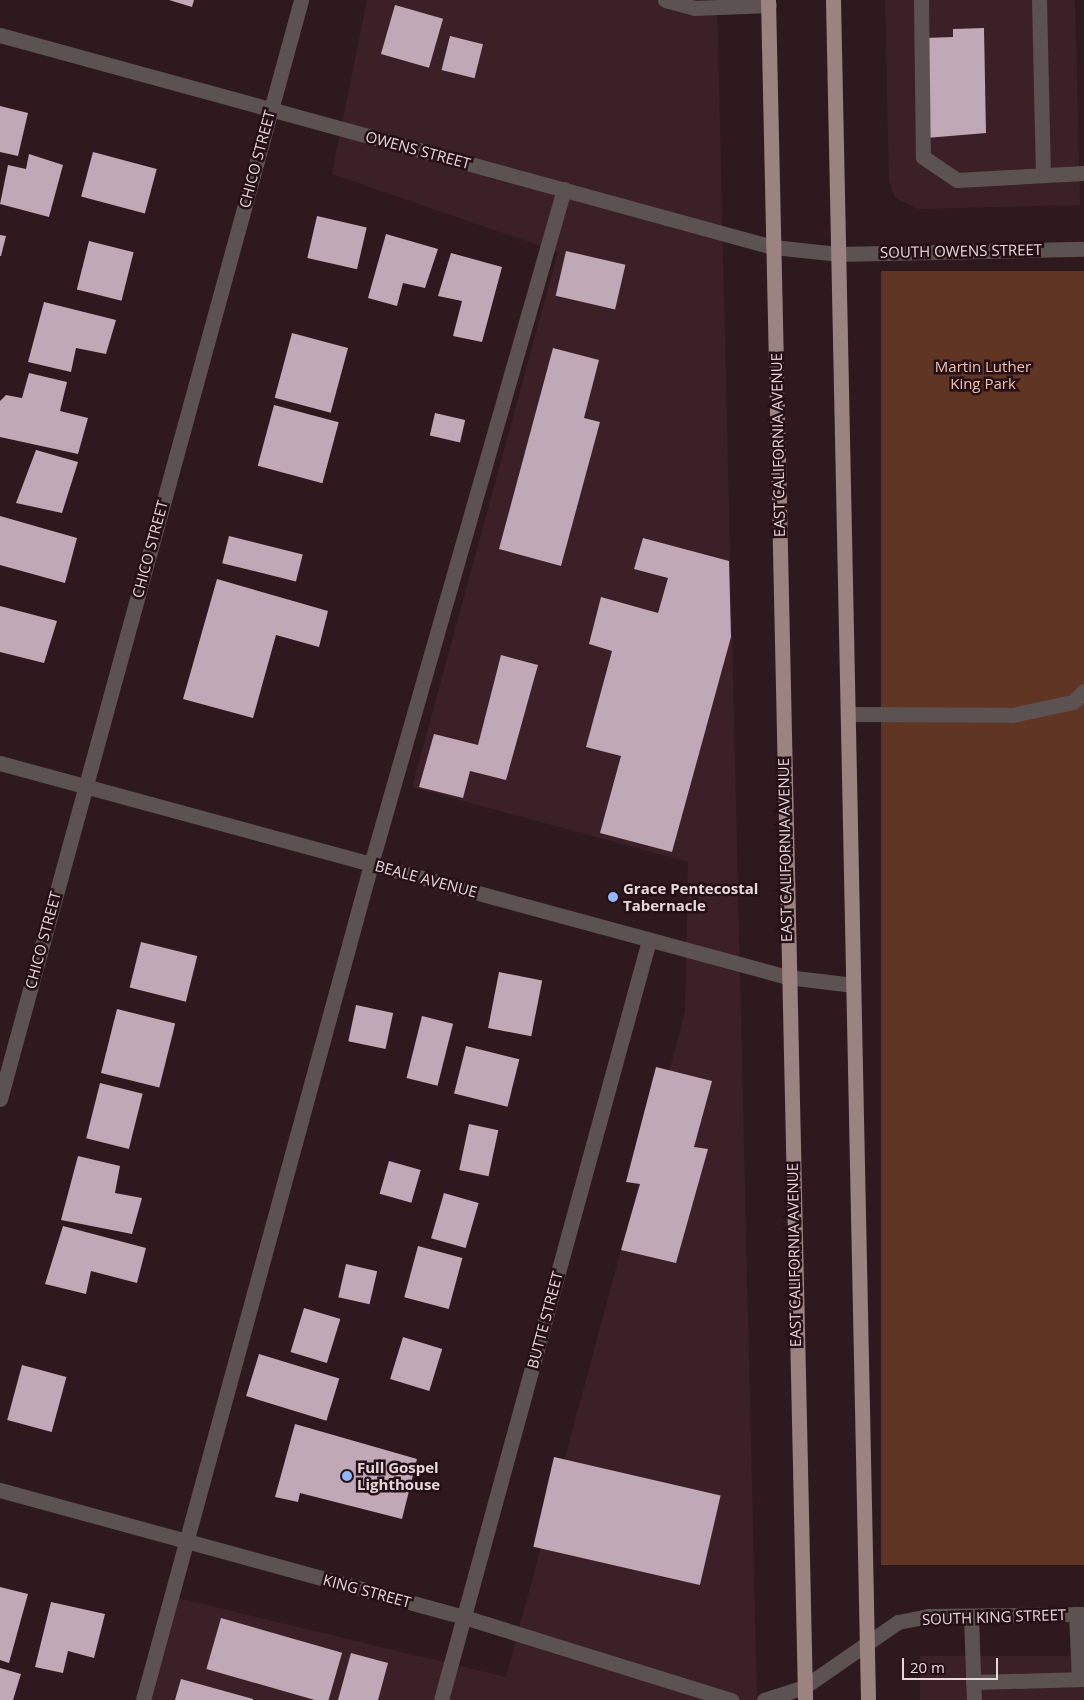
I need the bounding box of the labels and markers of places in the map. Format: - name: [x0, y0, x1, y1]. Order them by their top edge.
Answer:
- place label: Grace Pentecostal Tabernacle: [623, 879, 758, 914]
- marker: Grace Pentecostal Tabernacle: [607, 891, 619, 903]
- place label: Full Gospel Lighthouse: [357, 1458, 440, 1493]
- marker: Full Gospel Lighthouse: [341, 1470, 353, 1482]

